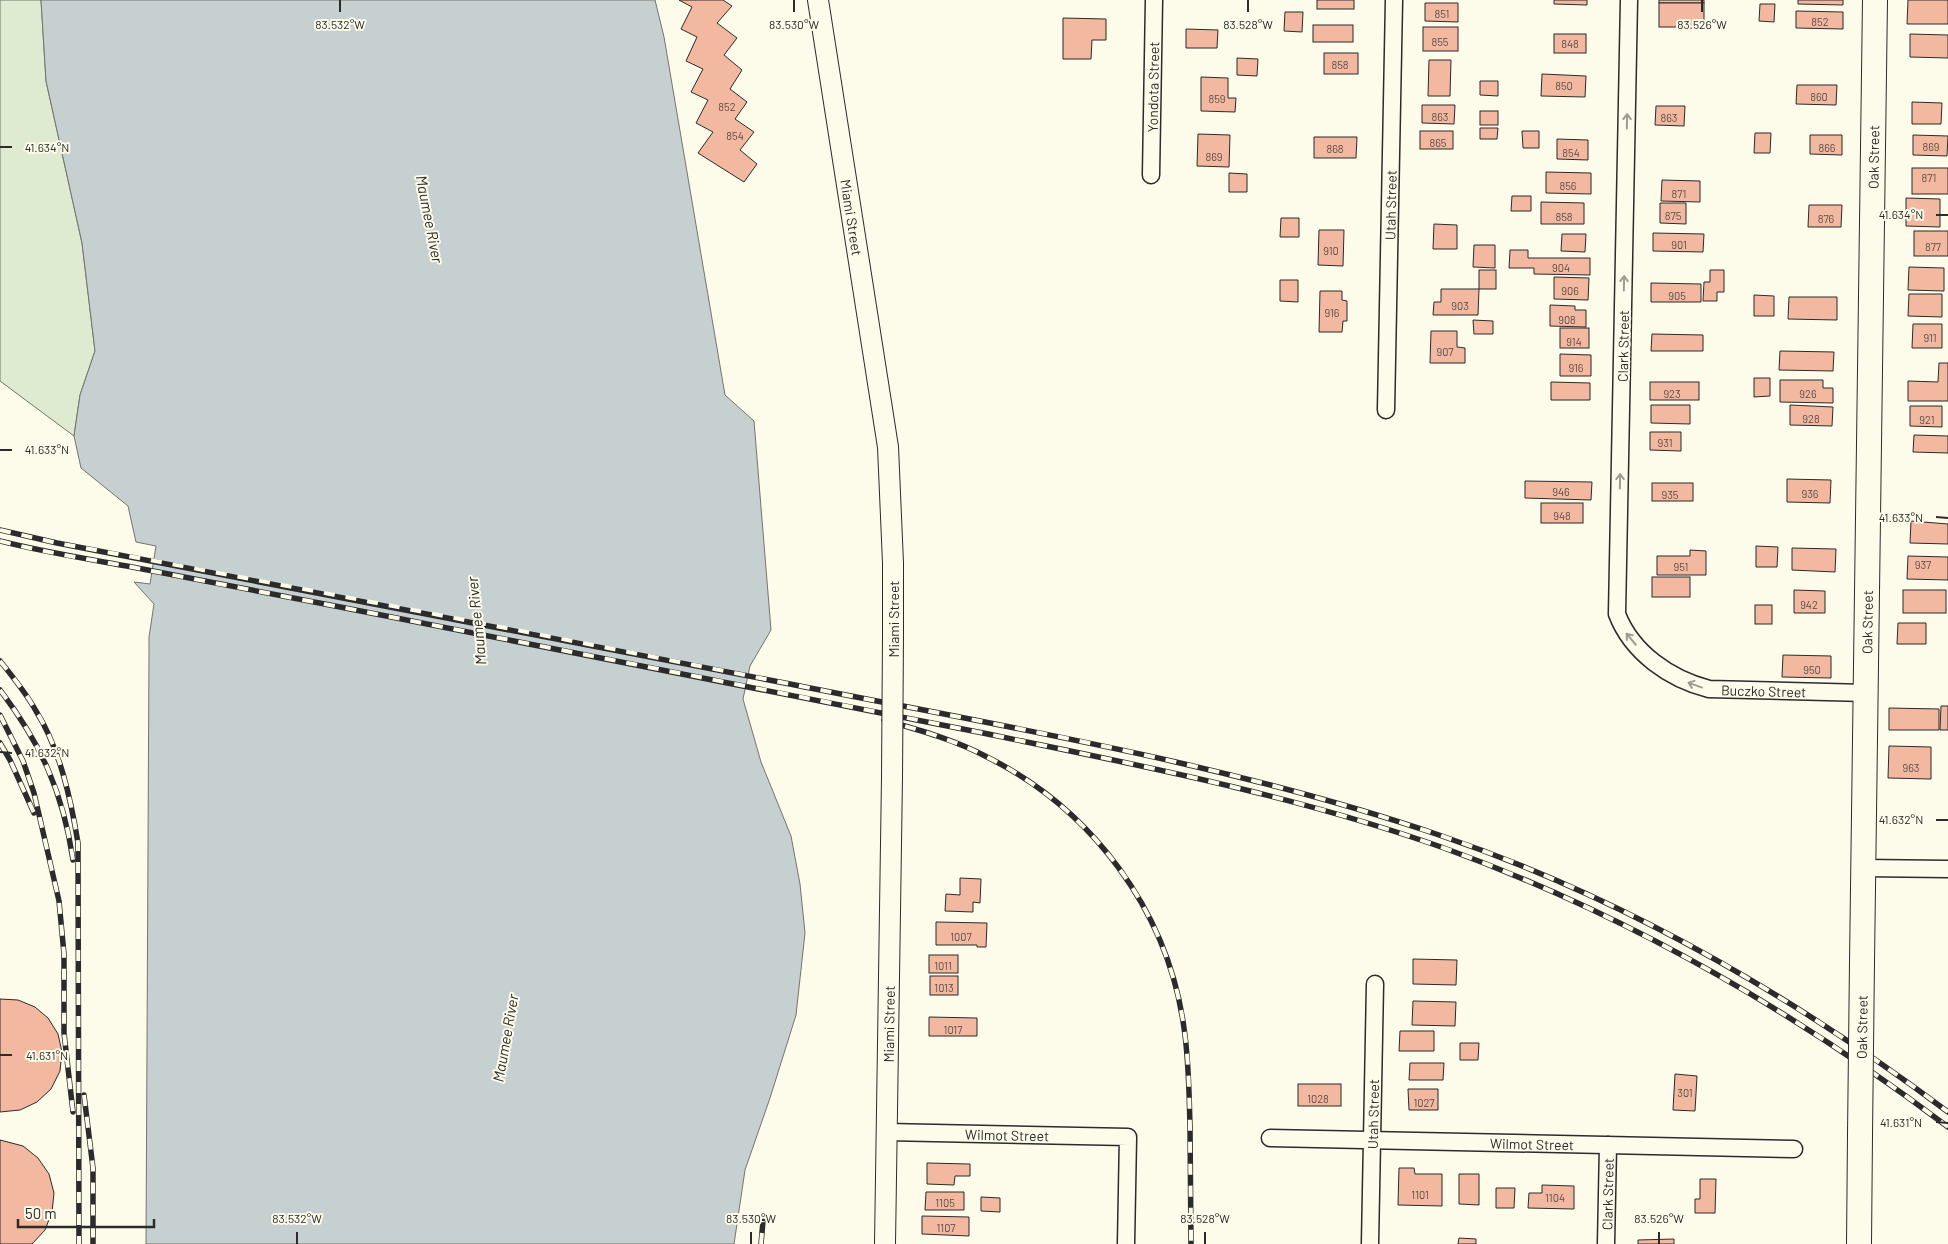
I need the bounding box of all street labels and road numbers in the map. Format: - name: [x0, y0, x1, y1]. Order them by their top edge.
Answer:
- street label: Yondota Street: [1143, 42, 1162, 133]
- street label: Oak Street: [1864, 125, 1882, 189]
- street label: Utah Street: [1381, 170, 1399, 240]
- street label: Miami Street: [838, 178, 866, 257]
- street label: Clark Street: [1614, 310, 1632, 382]
- street label: Miami Street: [885, 581, 902, 657]
- street label: Oak Street: [1858, 590, 1876, 654]
- street label: Buczko Street: [1721, 681, 1807, 700]
- street label: Miami Street: [879, 985, 897, 1063]
- street label: Oak Street: [1852, 995, 1870, 1059]
- street label: Utah Street: [1363, 1079, 1382, 1149]
- street label: Wilmot Street: [965, 1125, 1049, 1144]
- street label: Wilmot Street: [1490, 1134, 1574, 1153]
- street label: Clark Street: [1598, 1158, 1616, 1230]

